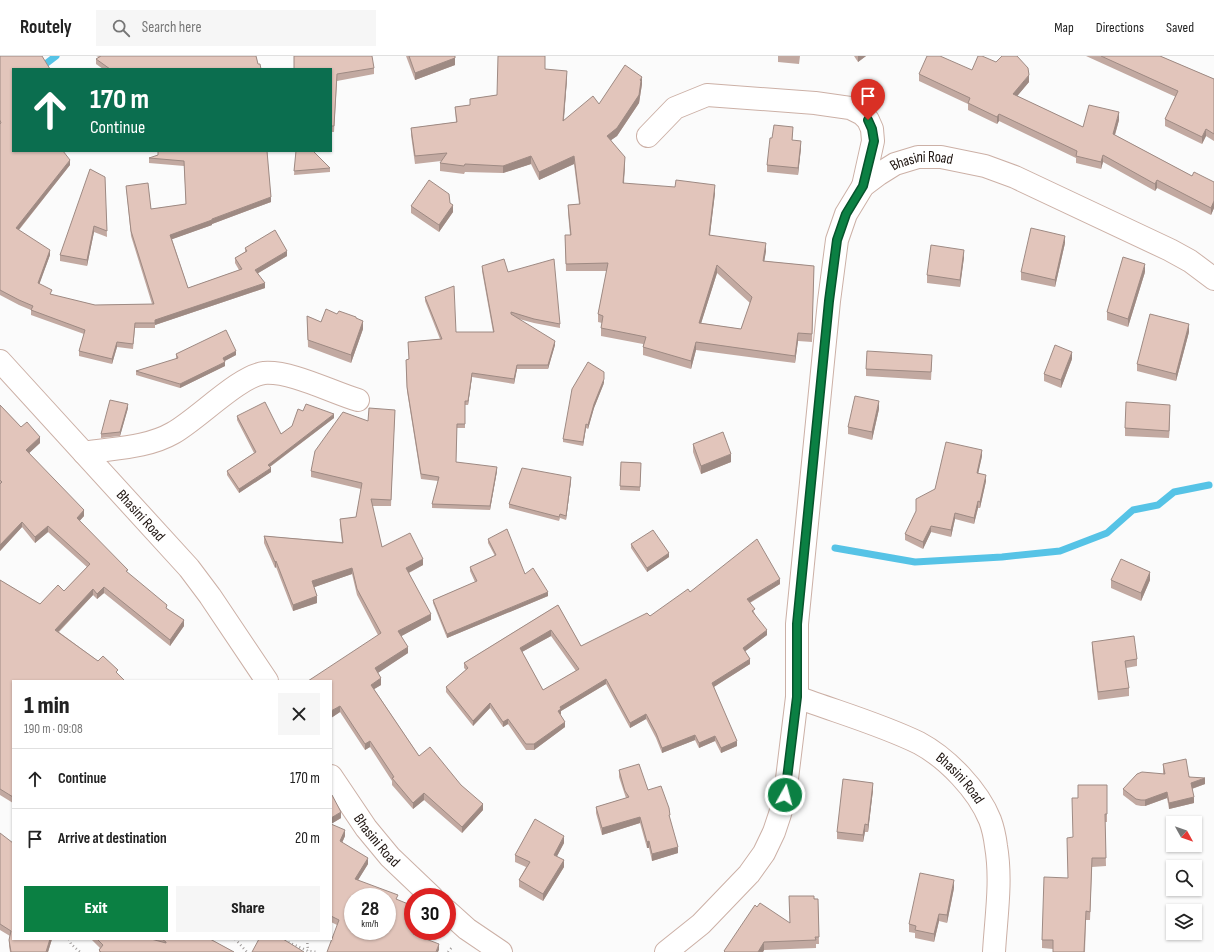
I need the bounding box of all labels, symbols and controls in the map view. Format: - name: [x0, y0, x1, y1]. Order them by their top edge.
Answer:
- search box: [96, 10, 376, 46]
- text: Routely: [20, 16, 72, 39]
- icon: search: [110, 17, 132, 39]
- text: Search here: [142, 18, 201, 37]
- text: Map: [1054, 19, 1074, 36]
- text: Directions: [1096, 19, 1144, 36]
- text: Saved: [1166, 19, 1194, 36]
- pin: [851, 79, 885, 120]
- text: 170 m: [90, 83, 149, 116]
- icon: ahead: [24, 84, 76, 136]
- icon: arrive: [857, 85, 879, 107]
- text: Continue: [90, 117, 145, 138]
- street label: Bhasini Road: [886, 148, 955, 175]
- street label: Bhasini Road: [112, 486, 169, 546]
- text: 1 min: [24, 691, 70, 720]
- button: close: [278, 693, 320, 735]
- text: 190 m · 09:08: [24, 721, 83, 737]
- street label: Bhasini Road: [932, 748, 988, 808]
- icon: ahead: [24, 768, 46, 790]
- text: Continue: [58, 769, 107, 788]
- text: 170 m: [290, 769, 320, 788]
- position arrow: [764, 774, 806, 816]
- street label: Bhasini Road: [349, 810, 404, 872]
- north arrow: [1166, 816, 1202, 852]
- map controls: [1166, 816, 1202, 940]
- icon: arrive: [24, 828, 46, 850]
- text: Arrive at destination: [58, 829, 167, 848]
- text: 20 m: [295, 829, 320, 848]
- button: search: [1166, 860, 1202, 896]
- button: Exit: [24, 886, 168, 932]
- button: Share: [176, 886, 320, 932]
- speed limit sign: 30: [404, 888, 456, 940]
- text: 28: [361, 897, 379, 921]
- button: layers: [1166, 904, 1202, 940]
- text: km/h: [361, 918, 379, 930]

